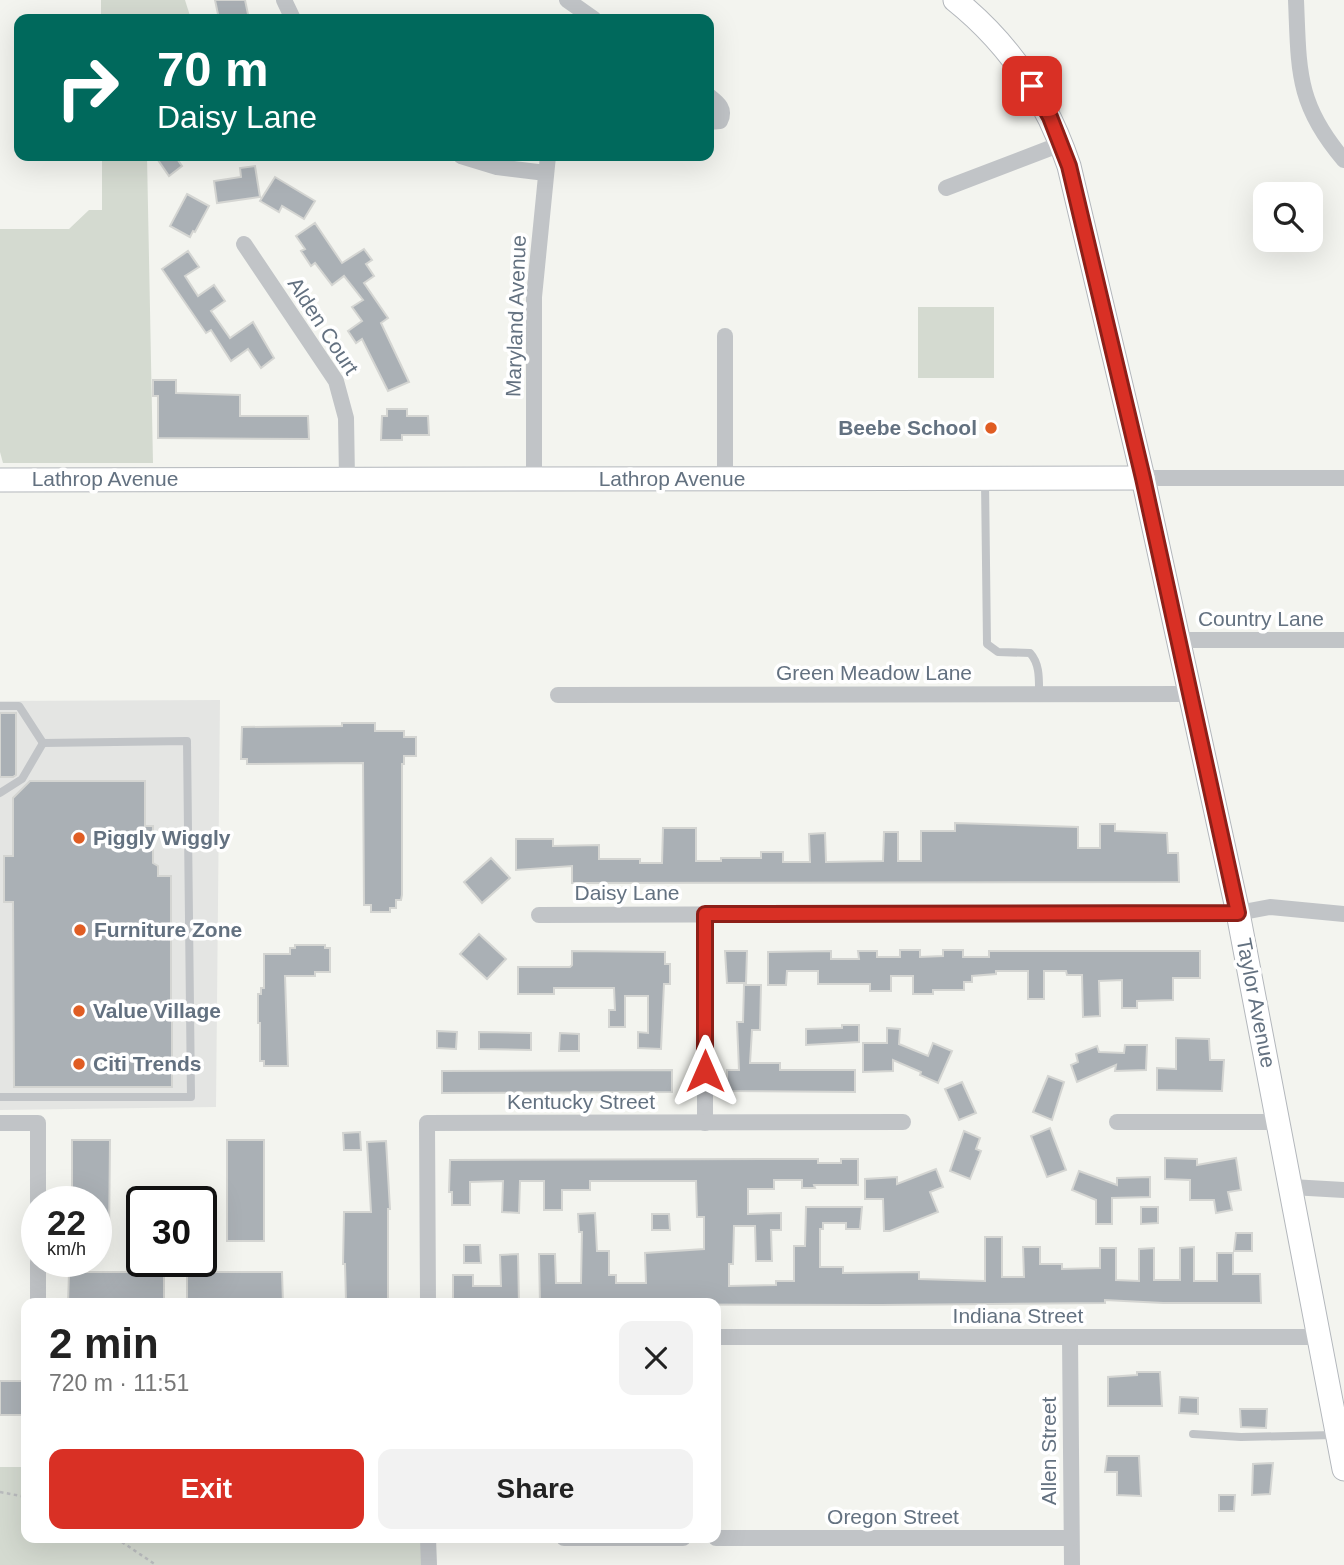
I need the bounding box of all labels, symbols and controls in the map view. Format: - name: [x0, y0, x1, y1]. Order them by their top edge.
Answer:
- icon: right: [42, 42, 133, 133]
- text: 70 m: [157, 42, 269, 96]
- pin: [1002, 56, 1062, 116]
- icon: arrive: [1013, 67, 1051, 105]
- text: Daisy Lane: [157, 99, 317, 135]
- map controls: [1253, 182, 1323, 252]
- button: search: [1253, 182, 1323, 252]
- street label: Maryland Avenue: [501, 235, 530, 397]
- street label: Alden Court: [284, 273, 363, 379]
- place label: Beebe School: [838, 416, 977, 439]
- marker: Beebe School: [983, 420, 999, 436]
- street label: Lathrop Avenue: [32, 467, 178, 490]
- street label: Lathrop Avenue: [599, 467, 745, 490]
- street label: Country Lane: [1198, 607, 1324, 630]
- street label: Green Meadow Lane: [776, 661, 972, 684]
- place label: Piggly Wiggly: [93, 826, 231, 849]
- marker: Piggly Wiggly: [71, 830, 87, 846]
- street label: Daisy Lane: [574, 881, 680, 904]
- place label: Furniture Zone: [94, 918, 242, 941]
- marker: Furniture Zone: [72, 922, 88, 938]
- street label: Taylor Avenue: [1233, 936, 1280, 1070]
- place label: Value Village: [93, 999, 221, 1022]
- marker: Value Village: [71, 1003, 87, 1019]
- position arrow: [668, 1034, 742, 1108]
- place label: Citi Trends: [93, 1052, 202, 1075]
- marker: Citi Trends: [71, 1056, 87, 1072]
- street label: Kentucky Street: [507, 1090, 655, 1113]
- speed limit sign: 30: [126, 1186, 217, 1277]
- text: 22: [47, 1203, 86, 1242]
- text: km/h: [47, 1239, 86, 1259]
- street label: Indiana Street: [953, 1304, 1084, 1327]
- text: 2 min: [49, 1320, 159, 1367]
- button: close: [619, 1321, 693, 1395]
- text: 720 m · 11:51: [49, 1370, 189, 1396]
- street label: Allen Street: [1037, 1397, 1060, 1505]
- button: Exit: [49, 1449, 364, 1529]
- button: Share: [378, 1449, 693, 1529]
- street label: Oregon Street: [827, 1505, 959, 1528]

